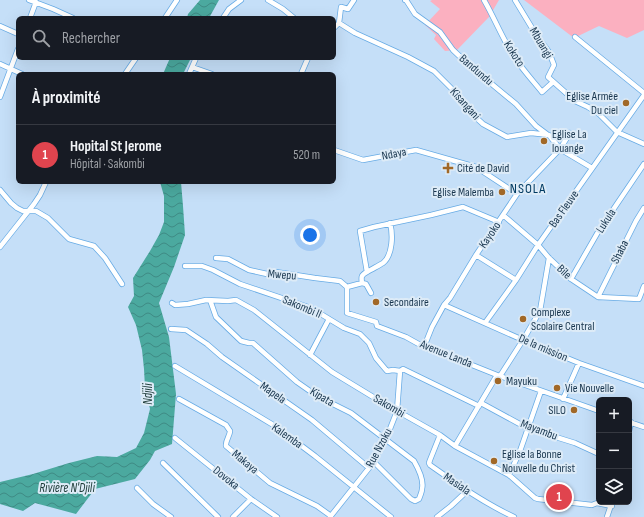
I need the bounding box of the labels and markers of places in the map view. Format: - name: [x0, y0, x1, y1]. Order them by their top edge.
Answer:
- place label: Eglise Armée Du ciel: [566, 89, 618, 118]
- marker: Eglise Armée Du ciel: [621, 98, 631, 108]
- place label: Eglise La louange: [552, 127, 587, 156]
- marker: Eglise La louange: [539, 136, 549, 146]
- place label: Cité de David: [457, 161, 509, 176]
- marker: Cité de David: [442, 162, 454, 174]
- place label: Eglise Malemba: [432, 185, 494, 200]
- marker: Eglise Malemba: [497, 187, 507, 197]
- place label: Secondaire: [384, 295, 429, 310]
- marker: Secondaire: [371, 297, 381, 307]
- place label: Complexe Scolaire Central: [531, 305, 594, 334]
- marker: Complexe Scolaire Central: [518, 314, 528, 324]
- place label: Mayuku: [506, 374, 537, 389]
- marker: Mayuku: [493, 376, 503, 386]
- place label: Vie Nouvelle: [565, 381, 614, 396]
- marker: Vie Nouvelle: [552, 383, 562, 393]
- place label: SILO: [548, 403, 566, 418]
- marker: SILO: [569, 405, 579, 415]
- place label: Eglise la Bonne Nouvelle du Christ: [502, 447, 576, 476]
- marker: Eglise la Bonne Nouvelle du Christ: [489, 456, 499, 466]
- pin: 1: [546, 482, 572, 512]

